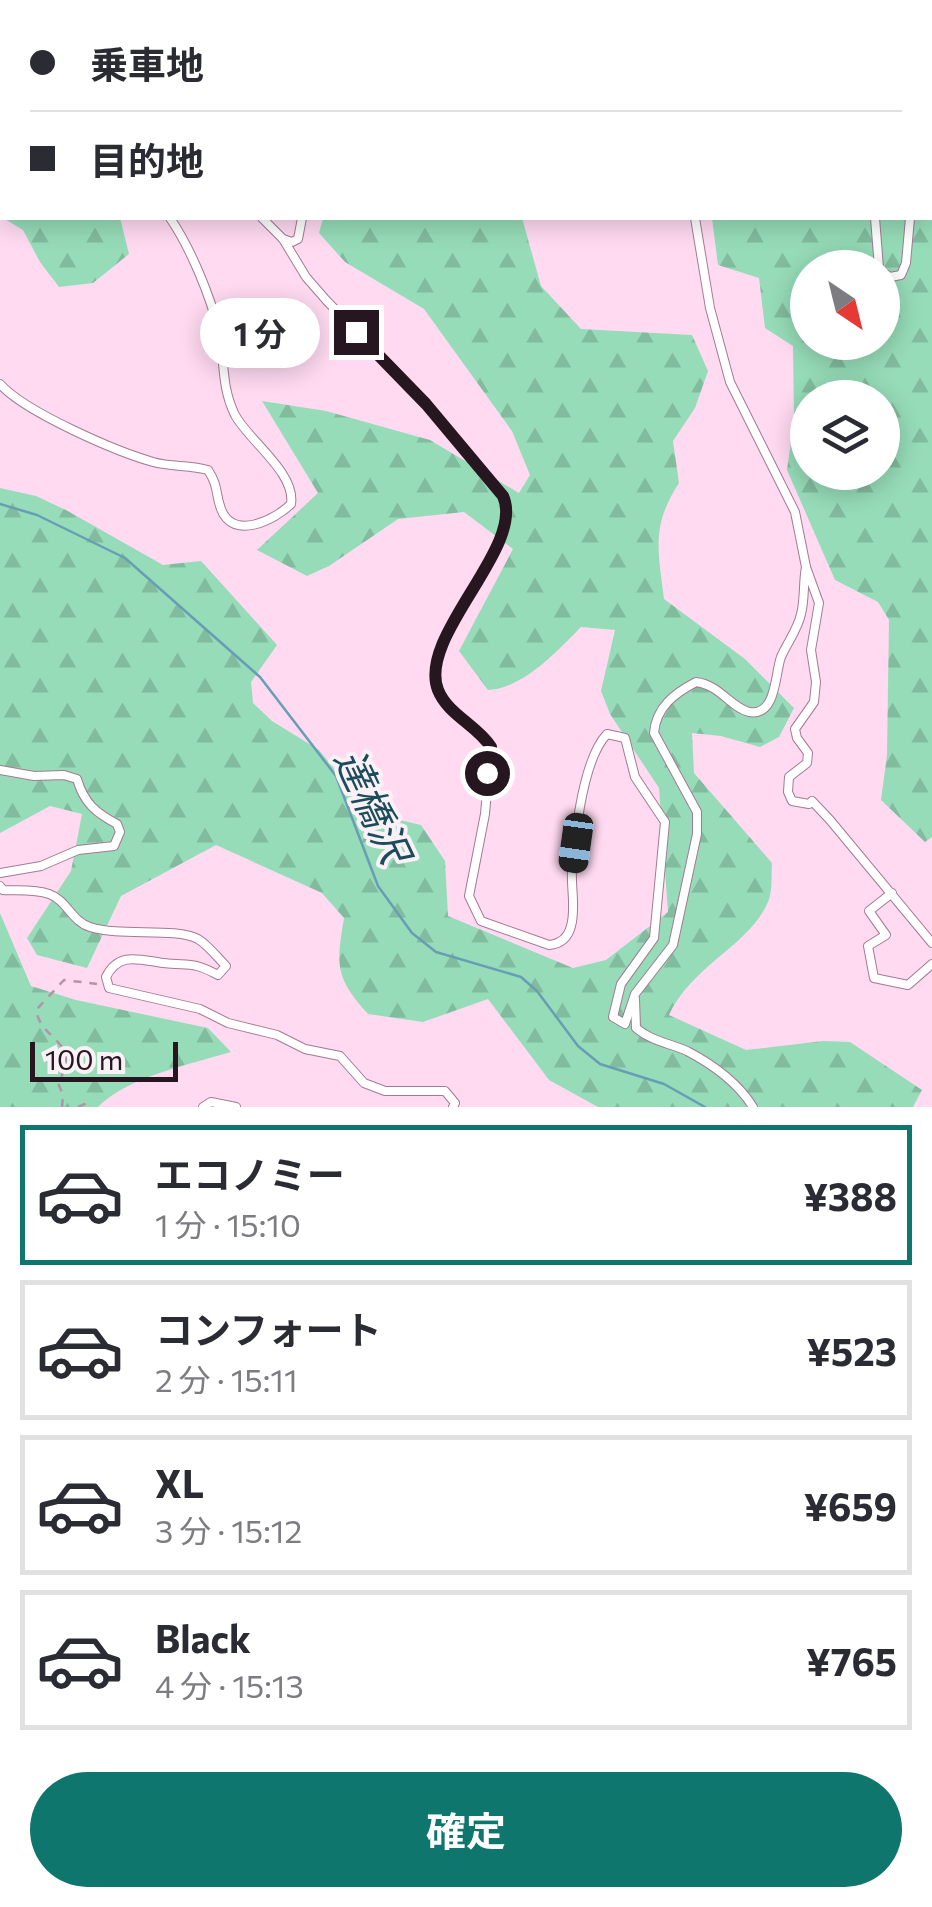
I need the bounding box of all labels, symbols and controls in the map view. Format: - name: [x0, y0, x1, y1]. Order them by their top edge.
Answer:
- text: 乗車地: [90, 40, 204, 87]
- text: 目的地: [90, 136, 204, 183]
- north arrow: [790, 250, 900, 360]
- map controls: [790, 250, 900, 490]
- callout: 1 分: [201, 297, 321, 367]
- route end: [334, 310, 379, 355]
- text: 1 分: [234, 313, 286, 353]
- button: layers: [790, 380, 900, 490]
- water label: 達橋沢: [327, 740, 424, 874]
- route start: [465, 751, 510, 796]
- car: [557, 811, 595, 875]
- scale bar: [30, 1037, 178, 1082]
- text: 100 m: [45, 1042, 123, 1076]
- icon: car: [35, 1150, 125, 1240]
- text: エコノミー: [155, 1150, 345, 1197]
- text: ¥388: [803, 1172, 897, 1219]
- text: 1 分 · 15:10: [155, 1204, 301, 1244]
- icon: car: [35, 1305, 125, 1395]
- text: コンフォート: [155, 1305, 382, 1352]
- text: ¥523: [806, 1327, 897, 1374]
- text: 2 分 · 15:11: [155, 1359, 298, 1399]
- text: XL: [155, 1459, 204, 1506]
- icon: car: [35, 1460, 125, 1550]
- text: ¥659: [804, 1482, 897, 1529]
- text: 3 分 · 15:12: [155, 1510, 302, 1550]
- text: Black: [155, 1614, 251, 1661]
- icon: car: [35, 1615, 125, 1705]
- text: ¥765: [806, 1637, 897, 1684]
- text: 4 分 · 15:13: [155, 1665, 304, 1705]
- button: 確定: [30, 1772, 902, 1887]

